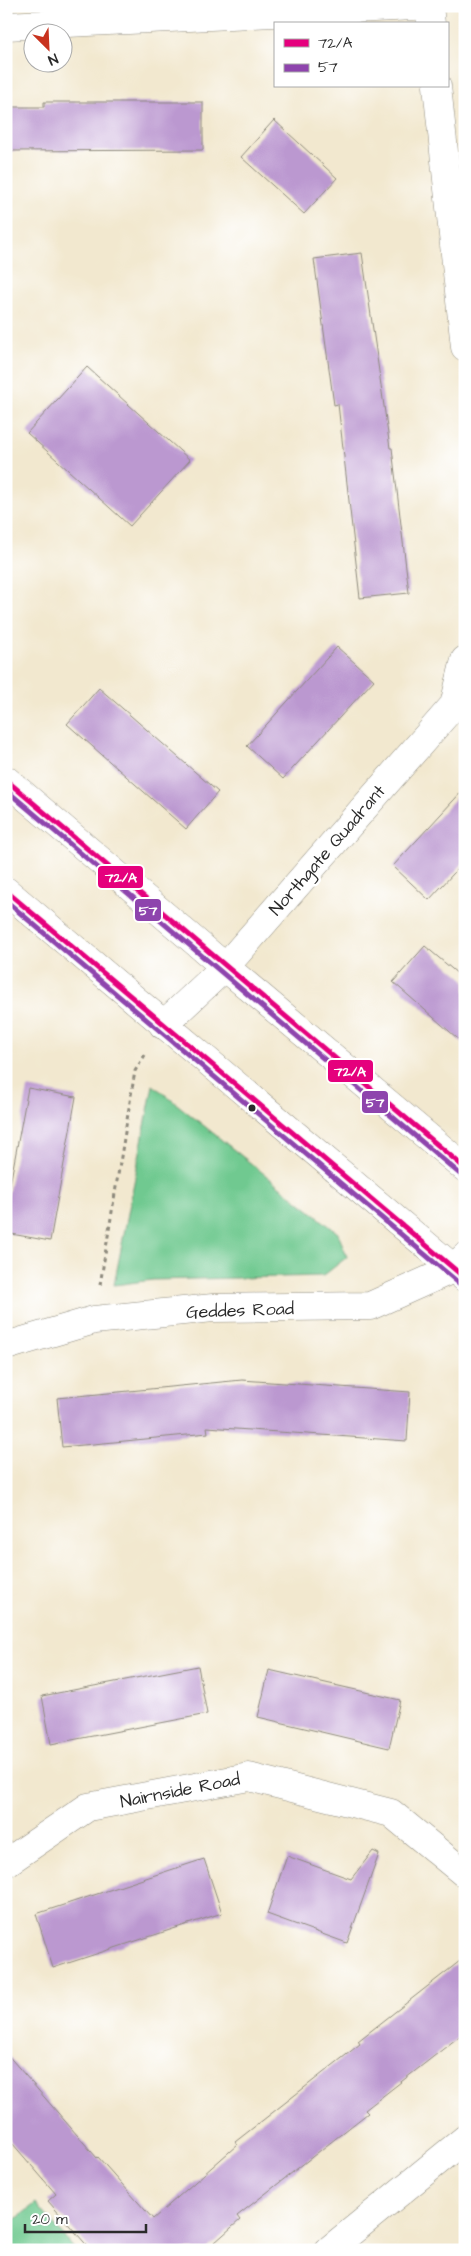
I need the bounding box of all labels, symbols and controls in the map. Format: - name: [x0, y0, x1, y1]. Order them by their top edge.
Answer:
- north arrow: [22, 22, 72, 72]
- legend: [274, 22, 448, 88]
- text: 72/A: [318, 33, 353, 54]
- text: N: [45, 48, 61, 70]
- text: 57: [318, 57, 338, 78]
- street label: Northgate Quadrant: [264, 779, 392, 922]
- line badge: 72/A: [97, 865, 144, 889]
- text: 72/A: [104, 868, 138, 888]
- line badge: 57: [134, 898, 162, 922]
- text: 57: [139, 901, 158, 921]
- line badge: 72/A: [327, 1059, 374, 1083]
- text: 72/A: [333, 1062, 367, 1082]
- line badge: 57: [361, 1090, 389, 1114]
- text: 57: [366, 1093, 385, 1113]
- unlabelled marker: [247, 1103, 257, 1113]
- street label: Geddes Road: [186, 1296, 294, 1325]
- street label: Nairnside Road: [118, 1767, 242, 1814]
- scale bar: [25, 2201, 146, 2233]
- text: 20 m: [32, 2209, 68, 2230]

